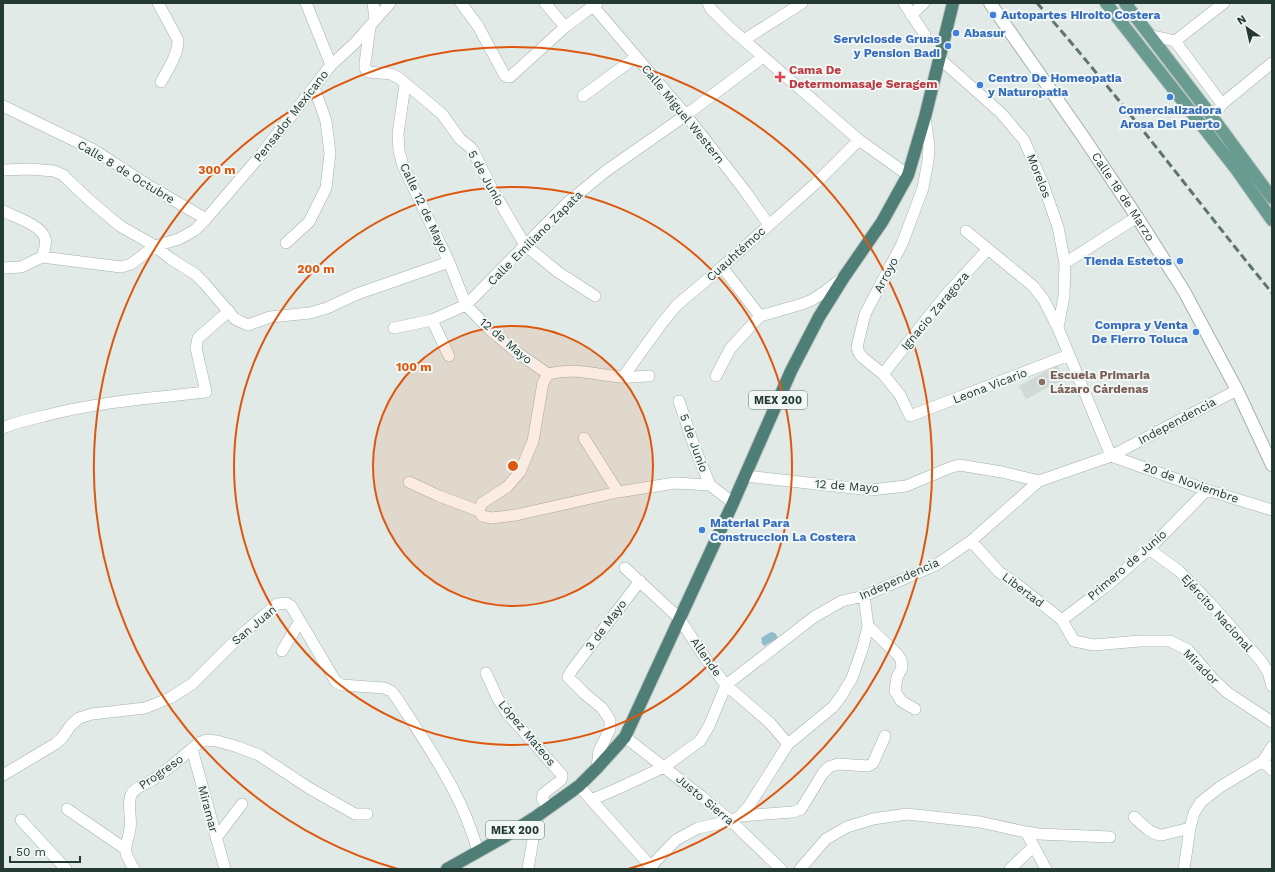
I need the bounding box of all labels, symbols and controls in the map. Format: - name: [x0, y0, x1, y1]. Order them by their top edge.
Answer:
- place label: Autopartes Hiroito Costera: [1001, 8, 1160, 22]
- north arrow: [1227, 8, 1267, 48]
- marker: Autopartes Hiroito Costera: [988, 10, 998, 20]
- text: N: [1235, 12, 1249, 28]
- place label: Abasur: [964, 26, 1006, 40]
- marker: Abasur: [951, 28, 961, 38]
- place label: Serviciosde Gruas y Pension Badi: [834, 32, 941, 60]
- marker: Serviciosde Gruas y Pension Badi: [943, 41, 953, 51]
- street label: Calle Miguel Western: [639, 62, 727, 166]
- place label: Cama De Determomasaje Seragem: [789, 63, 938, 91]
- street label: Pensador Mexicano: [251, 67, 331, 165]
- marker: Cama De Determomasaje Seragem: [774, 71, 786, 83]
- place label: Centro De Homeopatia y Naturopatia: [987, 71, 1122, 99]
- marker: Centro De Homeopatia y Naturopatia: [975, 80, 985, 90]
- marker: Comercializadora Arosa Del Puerto: [1165, 92, 1175, 102]
- place label: Comercializadora Arosa Del Puerto: [1118, 103, 1222, 131]
- street label: Calle 8 de Octubre: [75, 137, 177, 207]
- street label: 5 de Junio: [465, 148, 507, 208]
- street label: Calle 18 de Marzo: [1089, 150, 1157, 244]
- street label: Morelos: [1024, 152, 1054, 200]
- street label: Calle 12 de Mayo: [397, 161, 451, 255]
- text: 300 m: [198, 163, 236, 177]
- street label: Calle Emiliano Zapata: [485, 188, 585, 288]
- street label: Cuauhtémoc: [704, 224, 769, 284]
- place label: Tienda Estetos: [1084, 254, 1173, 268]
- street label: Arroyo: [871, 255, 901, 295]
- marker: Tienda Estetos: [1175, 256, 1185, 266]
- text: 200 m: [297, 262, 335, 276]
- street label: Ignacio Zaragoza: [898, 269, 972, 353]
- street label: 12 de Mayo: [477, 315, 535, 367]
- place label: Compra y Venta De Fierro Toluca: [1092, 318, 1188, 346]
- marker: Compra y Venta De Fierro Toluca: [1191, 327, 1201, 337]
- text: 100 m: [396, 360, 432, 374]
- street label: Leona Vicario: [951, 365, 1029, 407]
- place label: Escuela Primaria Lázaro Cárdenas: [1050, 368, 1150, 396]
- marker: Escuela Primaria Lázaro Cárdenas: [1037, 377, 1047, 387]
- road number: MEX 200: [749, 391, 807, 409]
- street label: Independencia: [1136, 395, 1218, 447]
- street label: 5 de Junio: [677, 412, 711, 474]
- centre of rings: [506, 459, 520, 473]
- street label: 20 de Noviembre: [1141, 460, 1241, 506]
- street label: 12 de Mayo: [814, 477, 880, 495]
- place label: Material Para Construccion La Costera: [710, 516, 856, 544]
- marker: Material Para Construccion La Costera: [697, 525, 707, 535]
- street label: Primero de Junio: [1085, 527, 1169, 603]
- street label: Independencia: [857, 555, 941, 603]
- street label: Libertad: [999, 570, 1047, 610]
- street label: Ejército Nacional: [1179, 571, 1256, 655]
- street label: 3 de Mayo: [582, 597, 630, 653]
- street label: San Juan: [229, 602, 279, 648]
- street label: Allende: [688, 635, 724, 679]
- street label: Mirador: [1180, 646, 1222, 688]
- street label: López Mateos: [495, 697, 559, 769]
- street label: Progreso: [136, 752, 186, 792]
- street label: Justo Sierra: [673, 772, 737, 828]
- street label: Miramar: [195, 784, 221, 834]
- road number: MEX 200: [486, 821, 544, 839]
- scale bar: [10, 838, 80, 864]
- text: 50 m: [16, 845, 46, 859]

